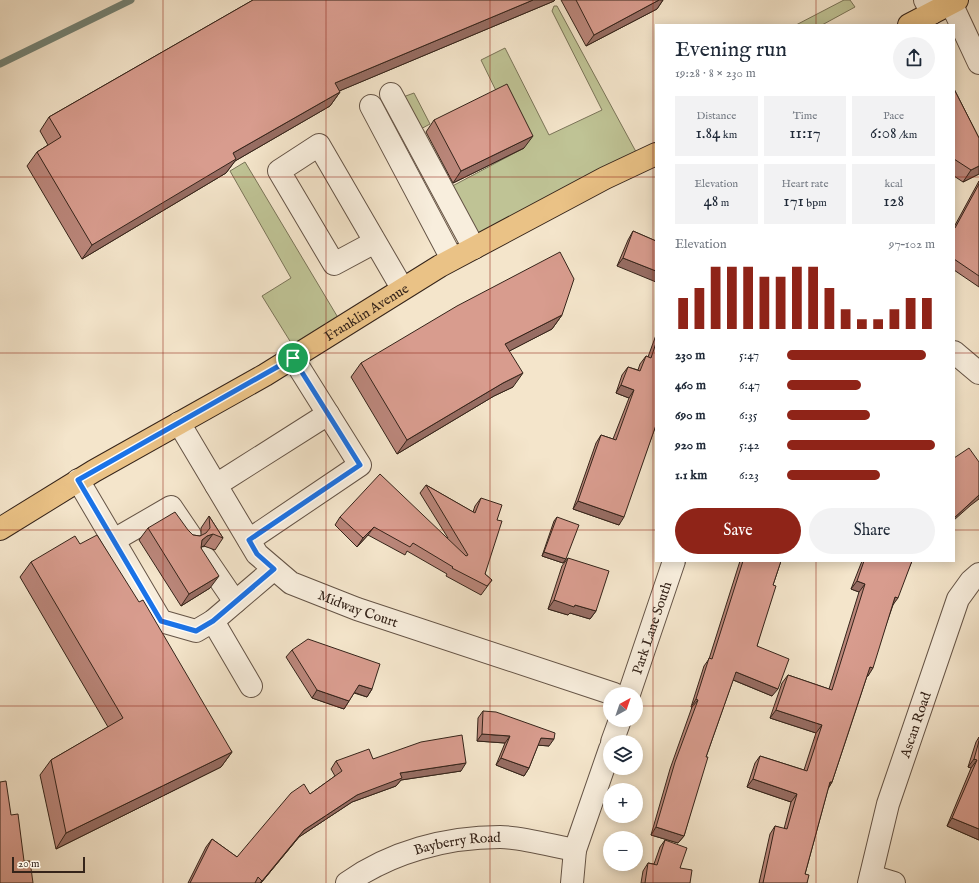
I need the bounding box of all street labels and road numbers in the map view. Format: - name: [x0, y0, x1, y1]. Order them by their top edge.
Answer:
- street label: Franklin Avenue: [321, 279, 413, 346]
- street label: Park Lane South: [628, 579, 677, 677]
- street label: Midway Court: [315, 586, 400, 632]
- street label: Ascan Road: [896, 689, 936, 761]
- street label: Bayberry Road: [412, 829, 501, 860]

